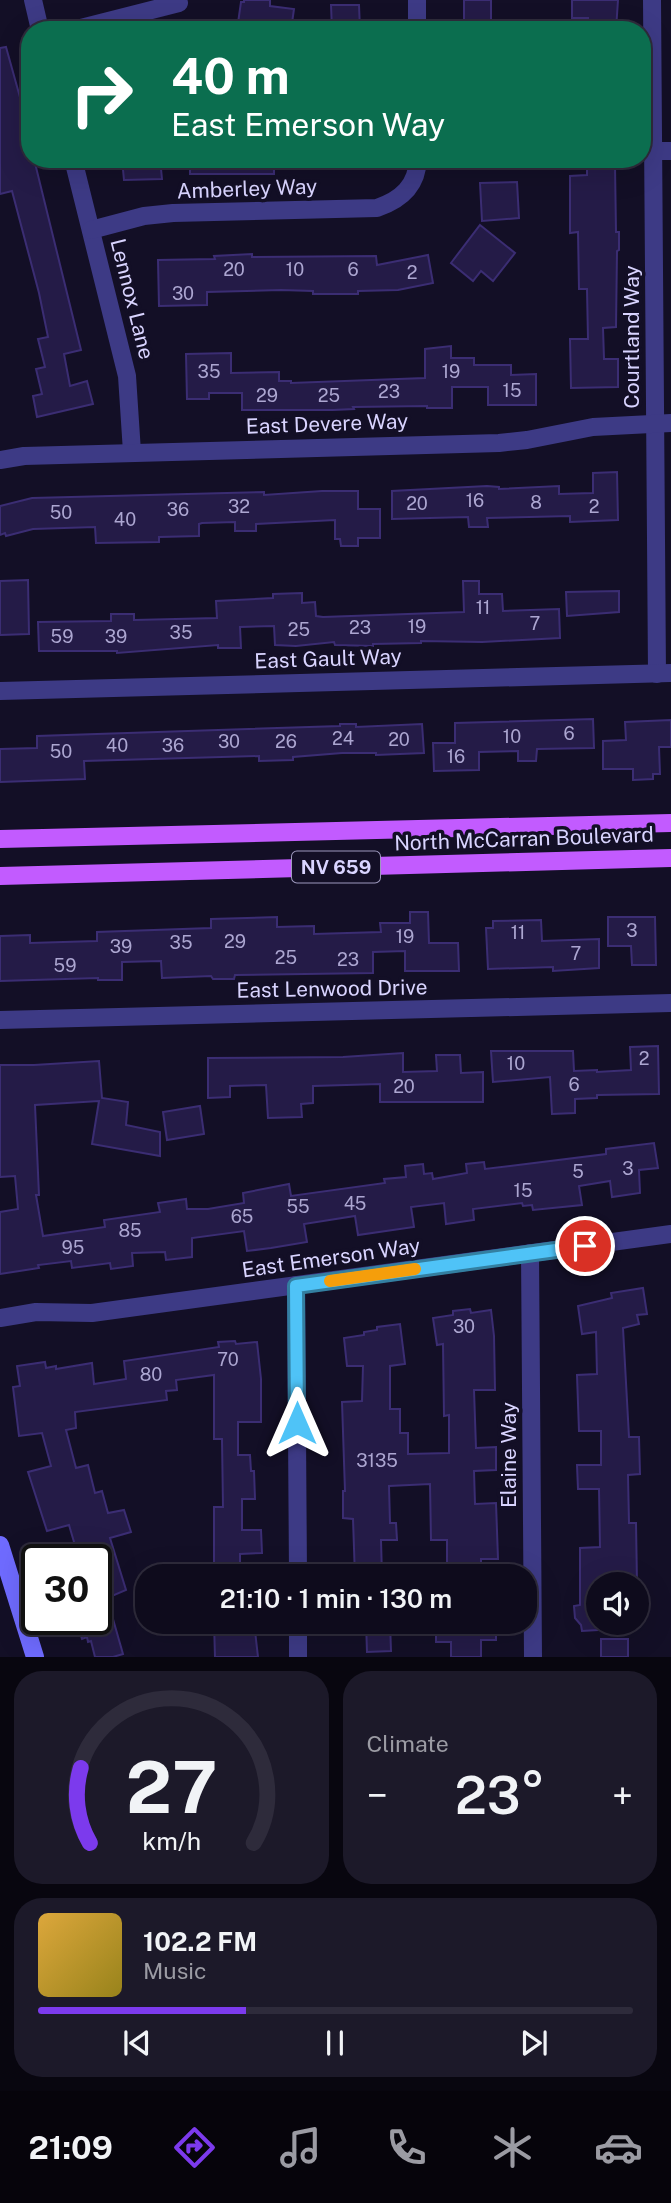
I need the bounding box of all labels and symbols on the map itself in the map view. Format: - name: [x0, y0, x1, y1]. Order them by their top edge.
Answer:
- street label: Amberley Way: [176, 174, 318, 203]
- street label: Lennox Lane: [105, 236, 160, 362]
- house number: 20: [223, 259, 245, 280]
- house number: 10: [286, 259, 304, 280]
- house number: 6: [347, 259, 359, 280]
- house number: 2: [407, 262, 417, 283]
- street label: Courtland Way: [619, 265, 644, 409]
- house number: 30: [172, 283, 194, 304]
- house number: 35: [198, 361, 220, 382]
- house number: 19: [442, 361, 460, 382]
- house number: 15: [503, 380, 521, 401]
- house number: 23: [378, 381, 400, 402]
- house number: 29: [256, 385, 278, 406]
- house number: 25: [318, 385, 340, 406]
- street label: East Devere Way: [245, 408, 409, 439]
- house number: 16: [466, 490, 484, 511]
- house number: 8: [530, 492, 542, 513]
- house number: 20: [406, 493, 428, 514]
- house number: 32: [228, 496, 250, 517]
- house number: 2: [589, 496, 599, 517]
- house number: 36: [167, 499, 189, 520]
- house number: 50: [50, 502, 72, 523]
- house number: 40: [114, 509, 136, 530]
- house number: 11: [476, 597, 490, 618]
- house number: 7: [530, 613, 540, 634]
- house number: 19: [408, 616, 426, 637]
- house number: 23: [349, 617, 371, 638]
- house number: 25: [288, 619, 310, 640]
- house number: 35: [170, 622, 192, 643]
- house number: 59: [51, 626, 73, 647]
- house number: 39: [105, 626, 127, 647]
- street label: East Gault Way: [254, 643, 402, 674]
- house number: 6: [563, 723, 575, 744]
- house number: 10: [503, 726, 521, 747]
- house number: 24: [332, 728, 354, 749]
- house number: 20: [388, 729, 410, 750]
- house number: 30: [218, 731, 240, 752]
- house number: 26: [275, 731, 297, 752]
- house number: 40: [106, 735, 128, 756]
- house number: 36: [162, 735, 184, 756]
- house number: 50: [50, 741, 72, 762]
- house number: 16: [447, 746, 465, 767]
- street label: North McCarran Boulevard: [394, 821, 654, 856]
- road number: NV 659: [292, 852, 380, 882]
- house number: 3: [626, 920, 638, 941]
- house number: 11: [511, 922, 525, 943]
- house number: 19: [396, 926, 414, 947]
- house number: 29: [224, 931, 246, 952]
- house number: 35: [170, 932, 192, 953]
- house number: 39: [110, 936, 132, 957]
- house number: 7: [571, 943, 581, 964]
- house number: 25: [275, 947, 297, 968]
- house number: 23: [337, 949, 359, 970]
- house number: 59: [54, 955, 76, 976]
- street label: East Lenwood Drive: [236, 974, 428, 1003]
- house number: 2: [639, 1048, 649, 1069]
- house number: 10: [507, 1053, 525, 1074]
- house number: 6: [568, 1074, 580, 1095]
- house number: 20: [393, 1076, 415, 1097]
- house number: 3: [622, 1158, 634, 1179]
- house number: 5: [572, 1161, 584, 1182]
- house number: 15: [514, 1180, 532, 1201]
- house number: 45: [344, 1193, 366, 1214]
- house number: 55: [286, 1196, 310, 1217]
- house number: 65: [231, 1206, 253, 1227]
- pin: [555, 1216, 615, 1276]
- house number: 85: [118, 1220, 142, 1241]
- street label: East Emerson Way: [240, 1233, 422, 1282]
- house number: 95: [62, 1237, 84, 1258]
- house number: 30: [453, 1316, 475, 1337]
- house number: 70: [217, 1349, 239, 1370]
- house number: 80: [140, 1364, 162, 1385]
- position arrow: [260, 1386, 334, 1460]
- street label: Elaine Way: [496, 1402, 521, 1508]
- house number: 3135: [356, 1450, 398, 1471]
- speed limit sign: 30: [21, 1544, 112, 1635]

